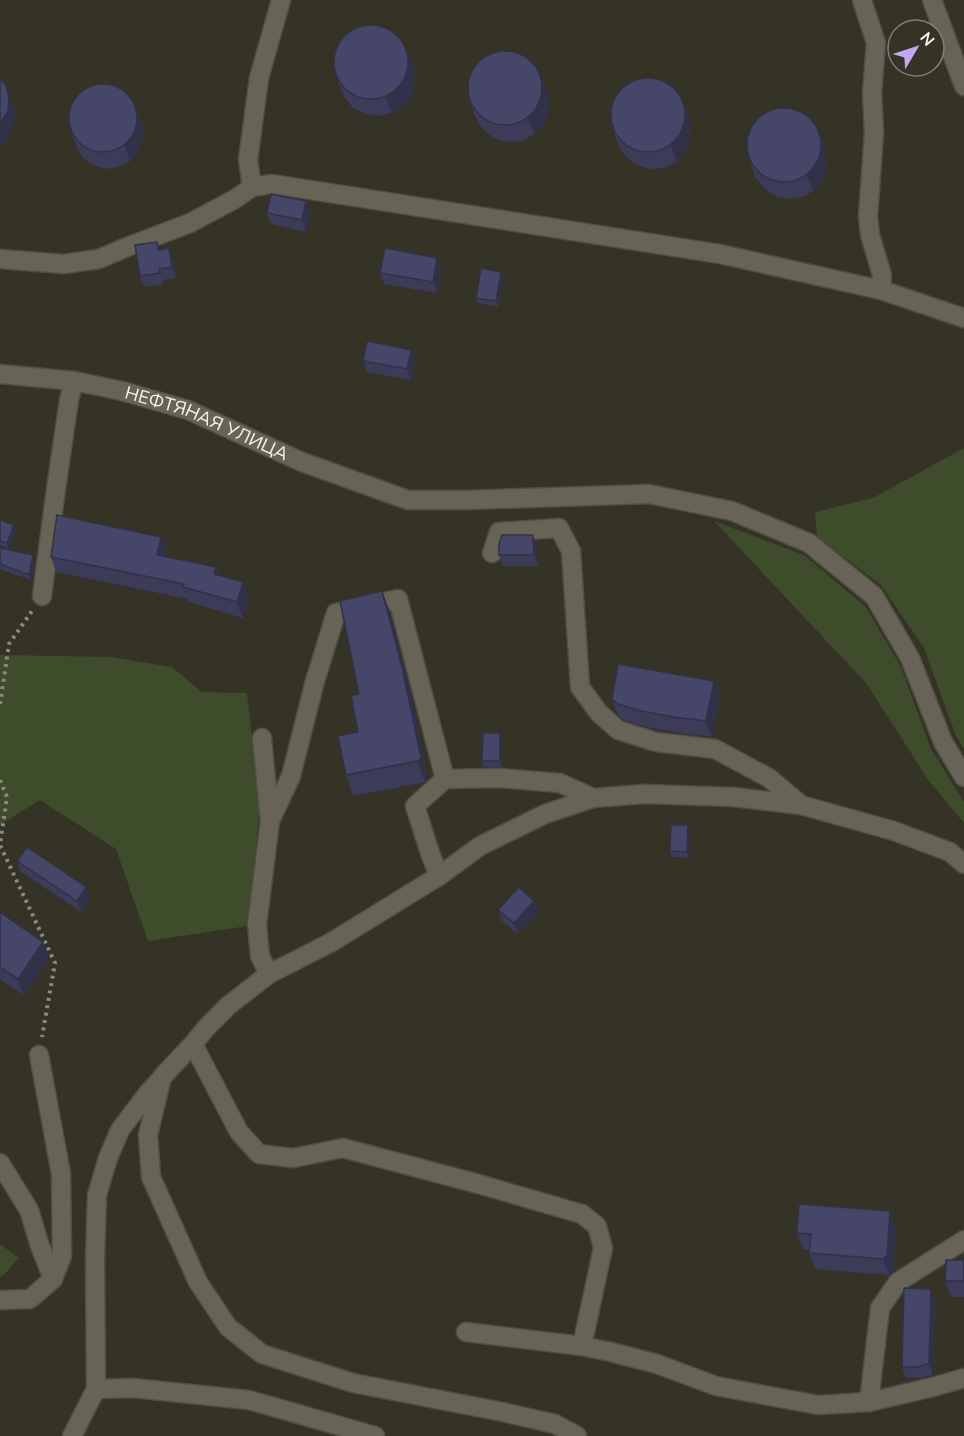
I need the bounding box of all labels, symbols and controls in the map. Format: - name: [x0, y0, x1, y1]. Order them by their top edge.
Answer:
- north arrow: [886, 18, 946, 78]
- text: N: [916, 28, 939, 50]
- street label: НЕФТЯНАЯ УЛИЦА: [122, 380, 292, 465]

